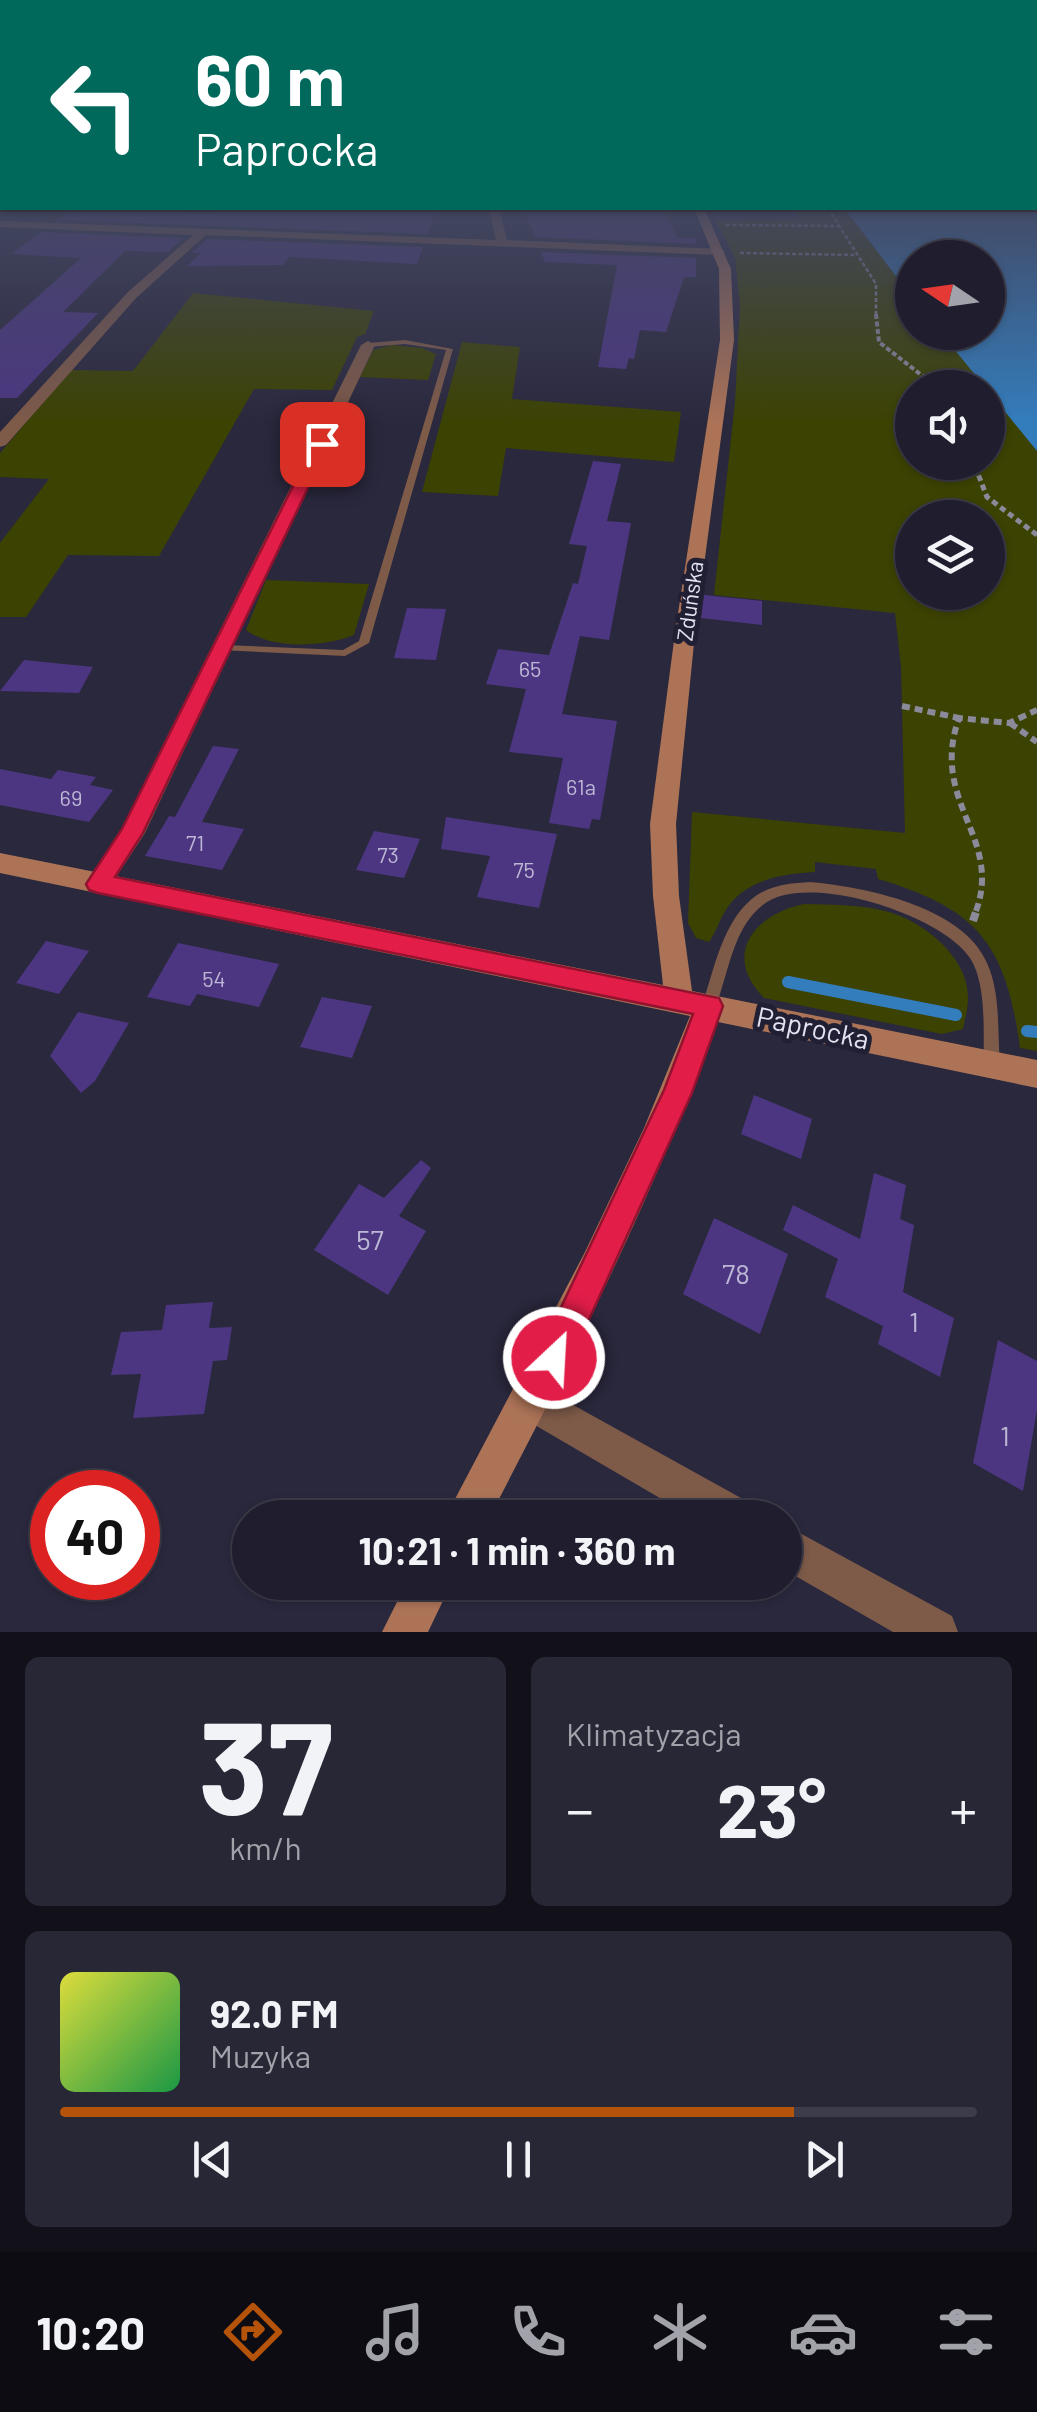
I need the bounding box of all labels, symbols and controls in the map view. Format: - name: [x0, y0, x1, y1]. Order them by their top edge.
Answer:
- text: 60 m: [195, 36, 345, 120]
- icon: left: [30, 40, 160, 170]
- text: Paprocka: [195, 121, 379, 175]
- north arrow: [895, 240, 1005, 350]
- map controls: [895, 240, 1005, 610]
- button: sound: [895, 370, 1005, 480]
- pin: [280, 402, 365, 487]
- icon: arrive: [295, 417, 350, 472]
- button: layers: [895, 500, 1005, 610]
- street label: Zduńska: [671, 559, 707, 642]
- house number: 65: [519, 655, 541, 681]
- house number: 61a: [566, 773, 596, 799]
- house number: 69: [60, 784, 82, 810]
- house number: 71: [186, 829, 204, 855]
- house number: 73: [377, 841, 399, 867]
- house number: 75: [513, 856, 535, 882]
- house number: 54: [202, 965, 226, 991]
- street label: Paprocka: [754, 999, 873, 1056]
- house number: 57: [356, 1222, 384, 1256]
- house number: 78: [722, 1256, 750, 1290]
- house number: 1: [909, 1304, 919, 1338]
- position arrow: [502, 1306, 606, 1410]
- house number: 1: [1000, 1418, 1010, 1452]
- speed limit sign: 40: [30, 1470, 160, 1600]
- text: 10:21 · 1 min · 360 m: [359, 1527, 675, 1573]
- text: 37: [198, 1685, 333, 1841]
- text: Klimatyzacja: [566, 1714, 742, 1752]
- text: 23°: [717, 1763, 826, 1853]
- text: −: [566, 1775, 594, 1841]
- text: +: [949, 1775, 977, 1841]
- text: km/h: [229, 1828, 302, 1866]
- text: 92.0 FM: [210, 1990, 338, 2036]
- text: Muzyka: [210, 2036, 311, 2074]
- icon: previous: [185, 2132, 240, 2187]
- icon: pause: [491, 2132, 546, 2187]
- icon: next: [797, 2132, 852, 2187]
- icon: directions: [218, 2297, 288, 2367]
- icon: music: [360, 2297, 430, 2367]
- icon: phone: [503, 2297, 573, 2367]
- icon: climate: [645, 2297, 715, 2367]
- icon: car: [788, 2297, 858, 2367]
- icon: filters: [931, 2297, 1001, 2367]
- text: 10:20: [36, 2305, 145, 2359]

